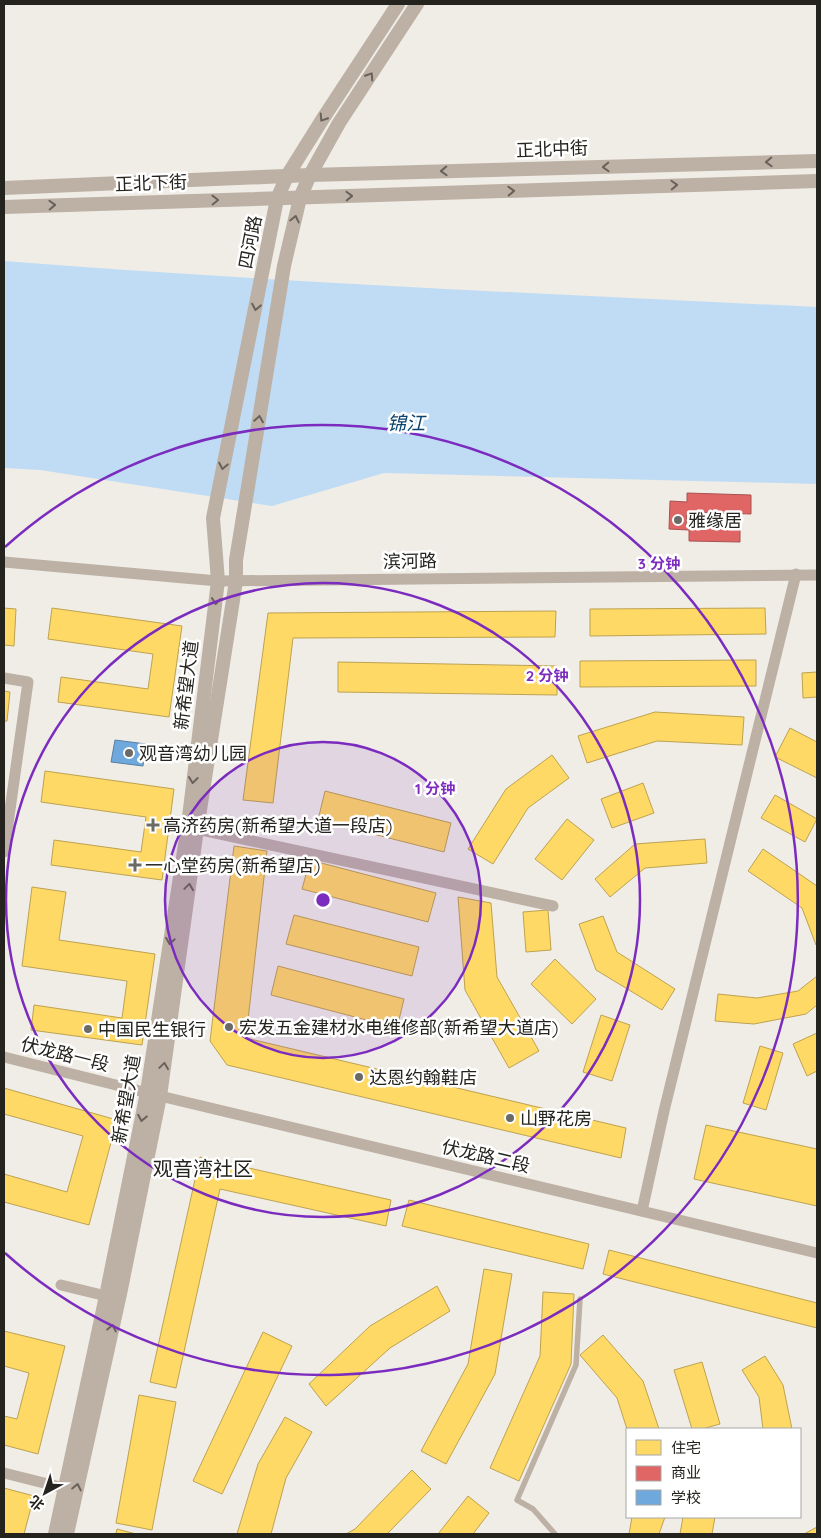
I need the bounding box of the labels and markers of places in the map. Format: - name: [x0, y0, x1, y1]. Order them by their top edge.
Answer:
- place label: 雅缘居: [688, 509, 742, 532]
- marker: 雅缘居: [672, 514, 684, 526]
- place label: 观音湾幼儿园: [139, 742, 247, 765]
- marker: 观音湾幼儿园: [123, 747, 135, 759]
- place label: 高济药房(新希望大道一段店): [163, 814, 392, 837]
- marker: 高济药房(新希望大道一段店): [147, 819, 159, 831]
- place label: 一心堂药房(新希望店): [145, 854, 320, 877]
- marker: 一心堂药房(新希望店): [129, 859, 141, 871]
- centre of rings: [314, 891, 332, 909]
- place label: 宏发五金建材水电维修部(新希望大道店): [239, 1016, 558, 1039]
- place label: 中国民生银行: [98, 1018, 206, 1041]
- marker: 宏发五金建材水电维修部(新希望大道店): [223, 1021, 235, 1033]
- marker: 中国民生银行: [82, 1023, 94, 1035]
- place label: 达恩约翰鞋店: [369, 1066, 477, 1089]
- marker: 达恩约翰鞋店: [353, 1071, 365, 1083]
- place label: 山野花房: [520, 1107, 592, 1130]
- marker: 山野花房: [504, 1112, 516, 1124]

